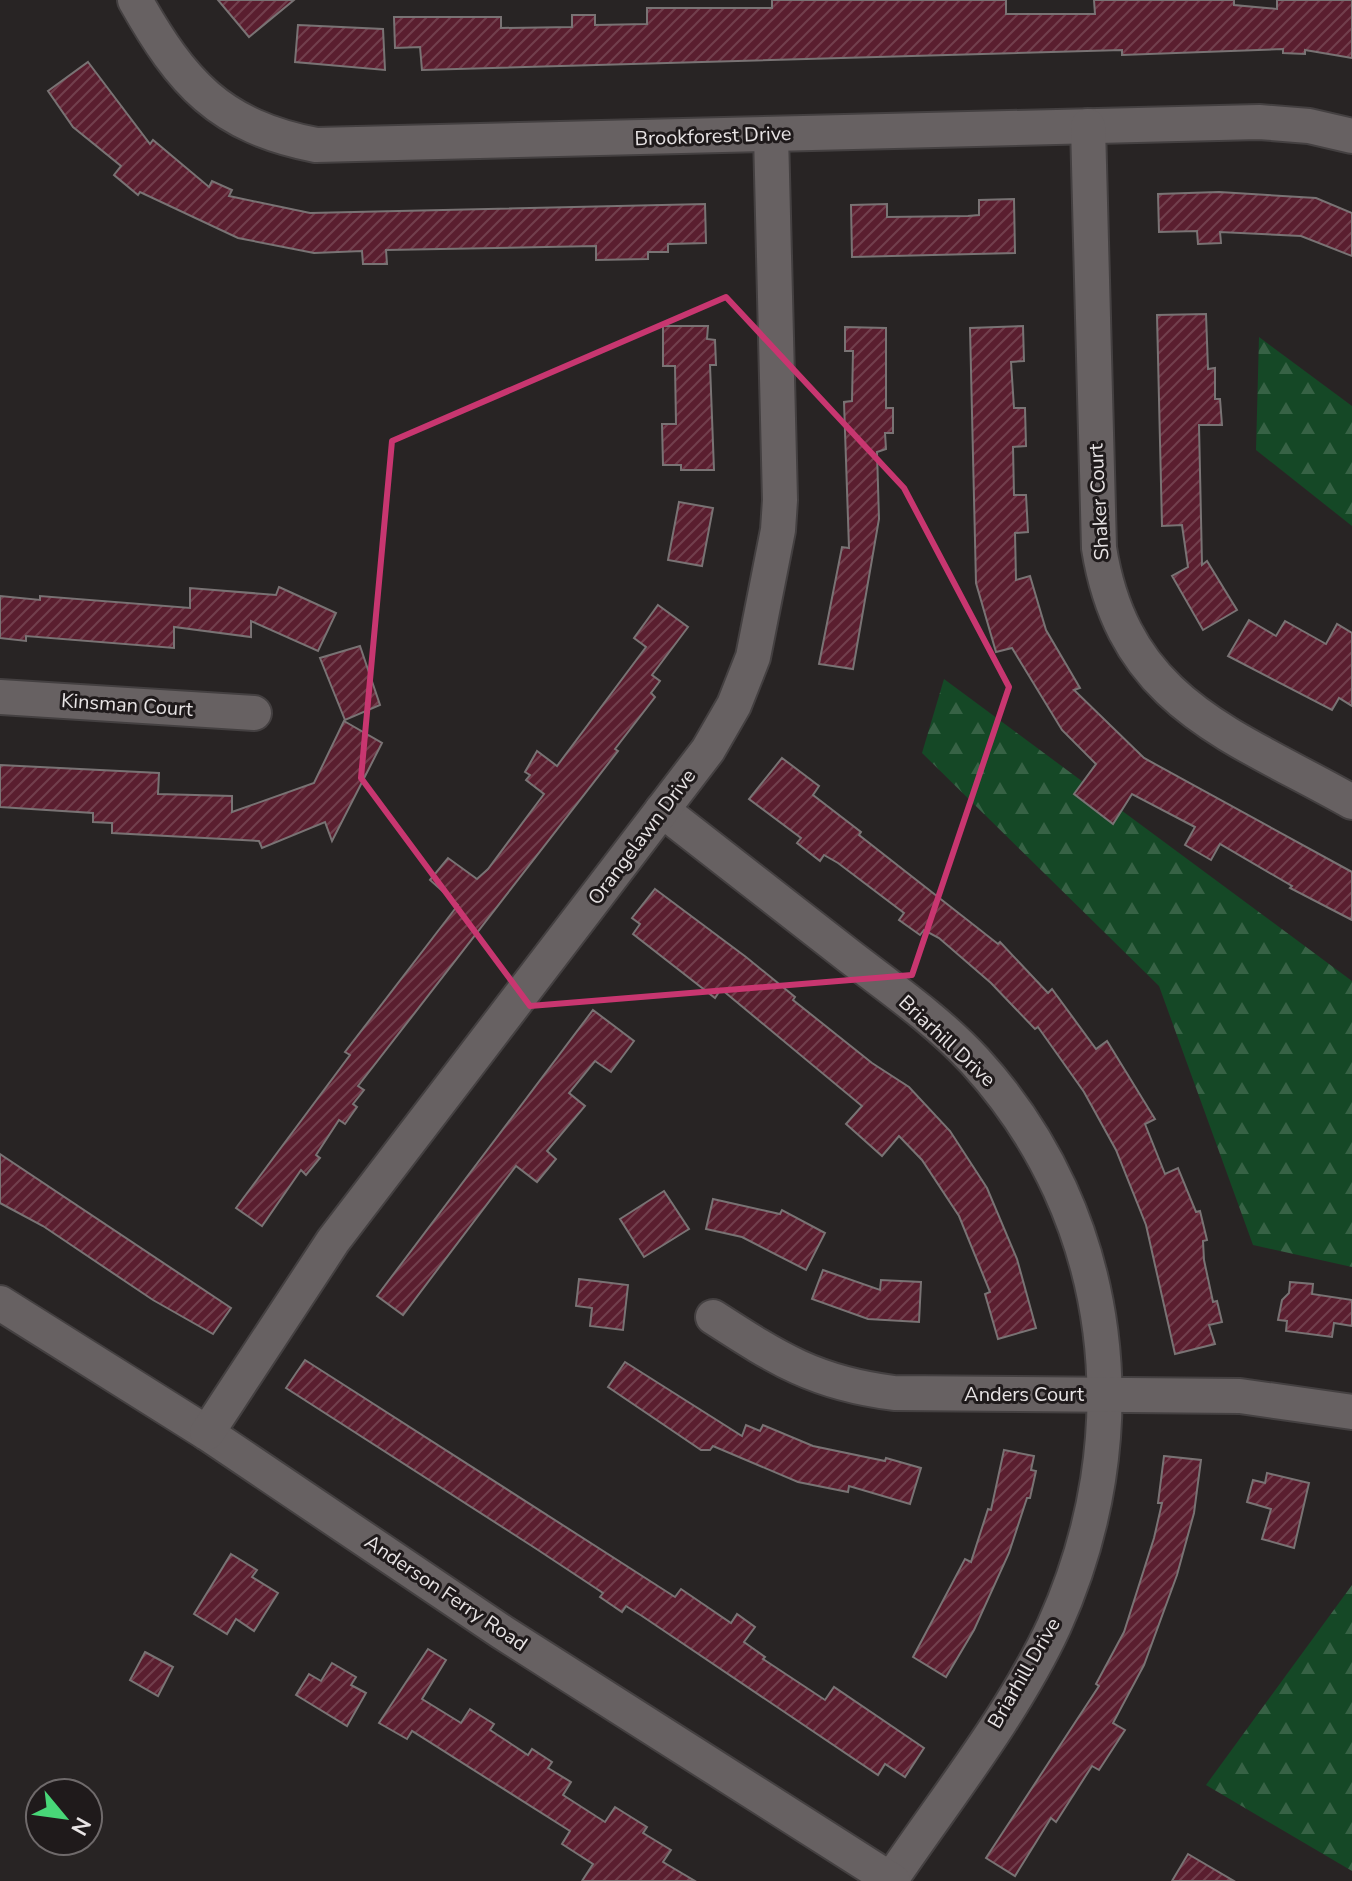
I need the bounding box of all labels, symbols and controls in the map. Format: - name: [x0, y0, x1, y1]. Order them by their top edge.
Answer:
- street label: Brookforest Drive: [634, 120, 792, 152]
- street label: Shaker Court: [1082, 442, 1116, 561]
- street label: Kinsman Court: [60, 687, 195, 723]
- street label: Orangelawn Drive: [582, 763, 702, 911]
- street label: Briarhill Drive: [893, 989, 1001, 1093]
- street label: Anders Court: [964, 1381, 1085, 1408]
- street label: Anderson Ferry Road: [359, 1529, 533, 1657]
- street label: Briarhill Drive: [981, 1613, 1067, 1733]
- north arrow: [24, 1777, 104, 1857]
- text: N: [64, 1812, 98, 1841]

